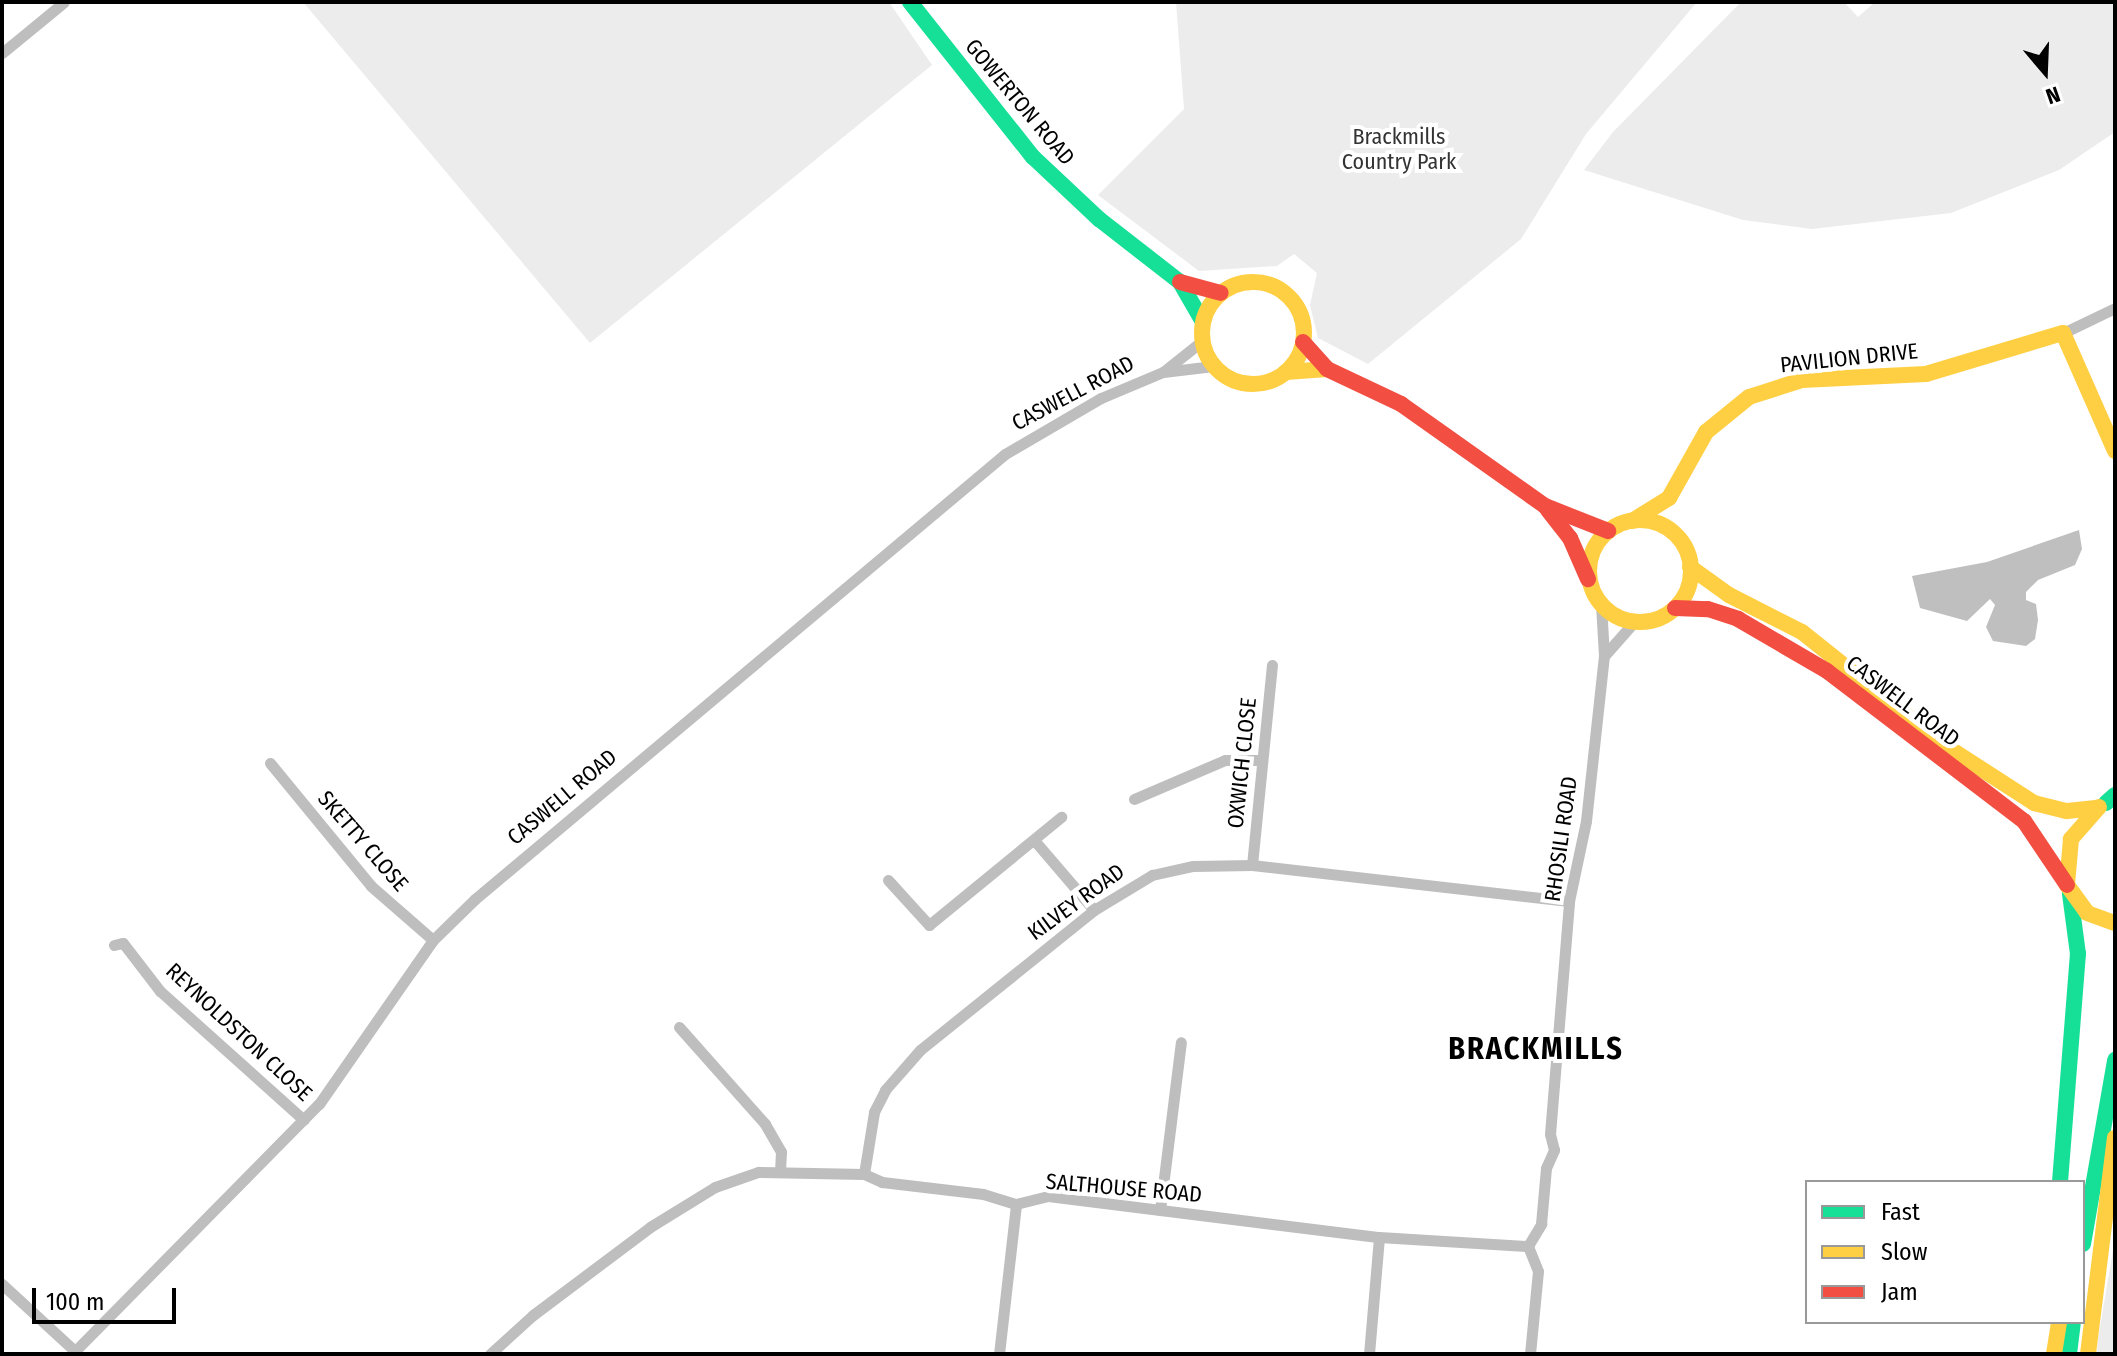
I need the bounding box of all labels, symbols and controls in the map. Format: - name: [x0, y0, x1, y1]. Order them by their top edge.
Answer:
- north arrow: [2005, 32, 2085, 112]
- street label: GOWERTON ROAD: [960, 34, 1080, 170]
- text: N: [2042, 80, 2064, 110]
- park label: Brackmills Country Park: [1342, 123, 1456, 174]
- street label: PAVILION DRIVE: [1779, 338, 1919, 378]
- street label: CASWELL ROAD: [1007, 350, 1139, 436]
- street label: CASWELL ROAD: [1841, 650, 1965, 752]
- street label: OXWICH CLOSE: [1222, 696, 1262, 830]
- street label: CASWELL ROAD: [502, 744, 622, 850]
- street label: RHOSILI ROAD: [1539, 775, 1583, 903]
- street label: SKETTY CLOSE: [312, 785, 414, 897]
- street label: KILVEY ROAD: [1023, 858, 1129, 946]
- street label: REYNOLDSTON CLOSE: [161, 958, 317, 1106]
- district label: BRACKMILLS: [1448, 1031, 1624, 1067]
- street label: SALTHOUSE ROAD: [1045, 1168, 1203, 1208]
- legend: [1805, 1180, 2085, 1324]
- text: Fast: [1881, 1198, 1920, 1226]
- text: Slow: [1881, 1238, 1927, 1266]
- scale bar: [36, 1272, 180, 1322]
- text: Jam: [1881, 1278, 1918, 1306]
- text: 100 m: [46, 1288, 104, 1316]

